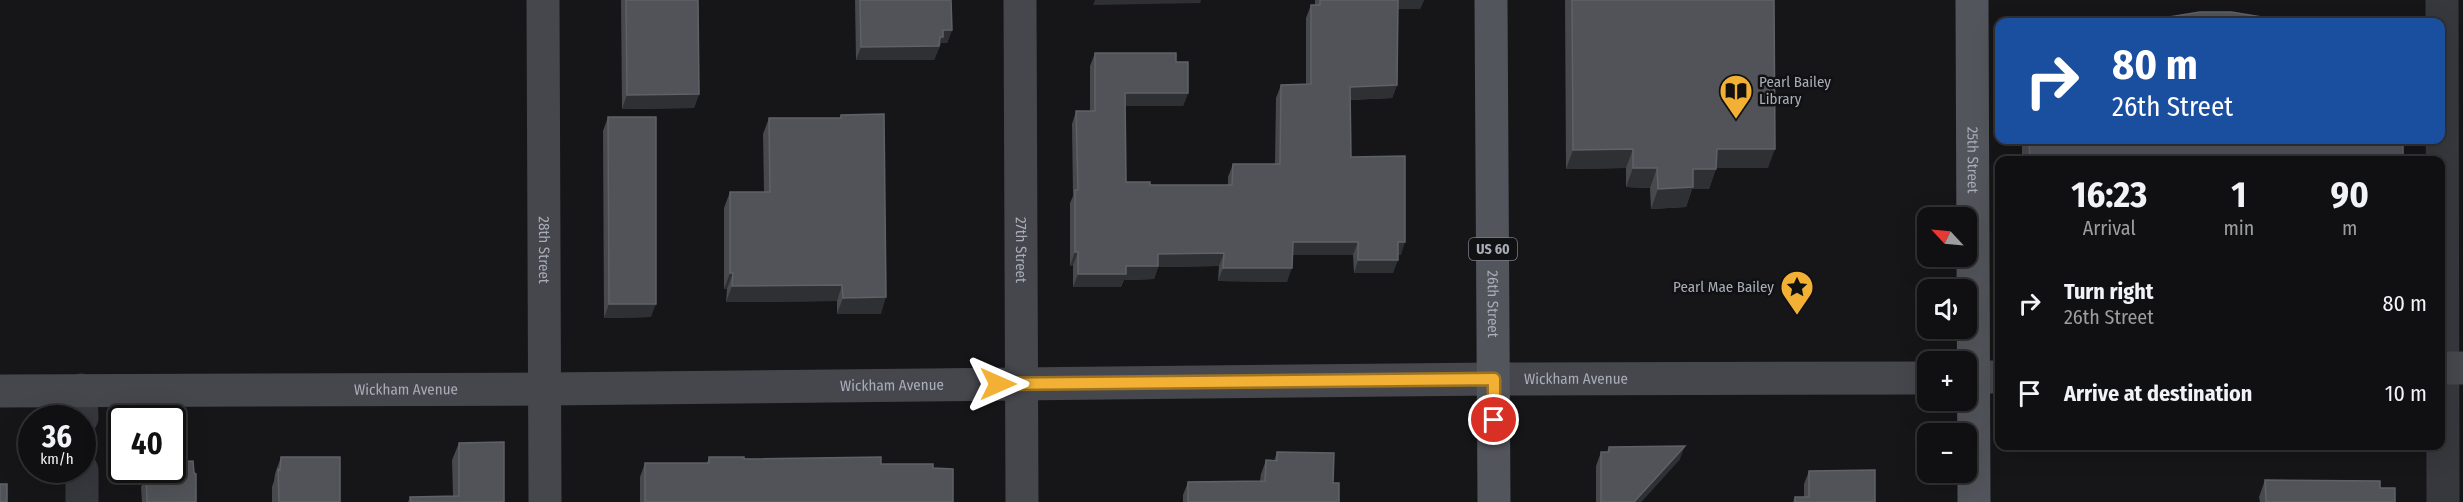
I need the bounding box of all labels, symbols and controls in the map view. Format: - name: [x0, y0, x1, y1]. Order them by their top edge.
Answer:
- text: 80 m: [2112, 40, 2198, 90]
- icon: right: [2013, 42, 2091, 120]
- library icon: Pearl Bailey Library: [1718, 73, 1754, 120]
- place label: Pearl Bailey Library: [1759, 73, 1831, 108]
- text: 26th Street: [2112, 91, 2233, 123]
- street label: 25th Street: [1964, 127, 1982, 193]
- text: 16:23: [2071, 173, 2147, 217]
- text: 1: [2231, 173, 2246, 217]
- text: 90: [2331, 173, 2369, 217]
- north arrow: [1917, 207, 1977, 267]
- map controls: [1917, 207, 1977, 483]
- street label: 28th Street: [535, 216, 553, 284]
- text: Arrival: [2083, 216, 2136, 240]
- text: min: [2223, 216, 2254, 240]
- text: m: [2342, 216, 2357, 240]
- street label: 27th Street: [1012, 217, 1030, 283]
- road number: US 60: [1469, 238, 1517, 260]
- place icon: Pearl Mae Bailey: [1779, 269, 1815, 316]
- street label: 26th Street: [1484, 270, 1502, 338]
- place label: Pearl Mae Bailey: [1673, 278, 1774, 296]
- text: Turn right: [2064, 278, 2153, 305]
- button: sound: [1917, 279, 1977, 339]
- icon: right: [2013, 287, 2046, 320]
- text: 80 m: [2382, 290, 2427, 317]
- text: 26th Street: [2064, 305, 2154, 329]
- button: +: [1917, 351, 1977, 411]
- position arrow: [966, 352, 1030, 416]
- street label: Wickham Avenue: [1524, 370, 1628, 388]
- street label: Wickham Avenue: [840, 376, 944, 395]
- icon: arrive: [2013, 377, 2046, 410]
- street label: Wickham Avenue: [354, 380, 458, 399]
- text: Arrive at destination: [2064, 380, 2252, 407]
- text: 10 m: [2385, 380, 2427, 407]
- pin: [1468, 394, 1519, 445]
- icon: arrive: [1477, 403, 1510, 436]
- speed limit sign: 40: [108, 405, 186, 483]
- text: 36: [42, 419, 72, 455]
- button: −: [1917, 423, 1977, 483]
- text: km/h: [40, 450, 74, 468]

